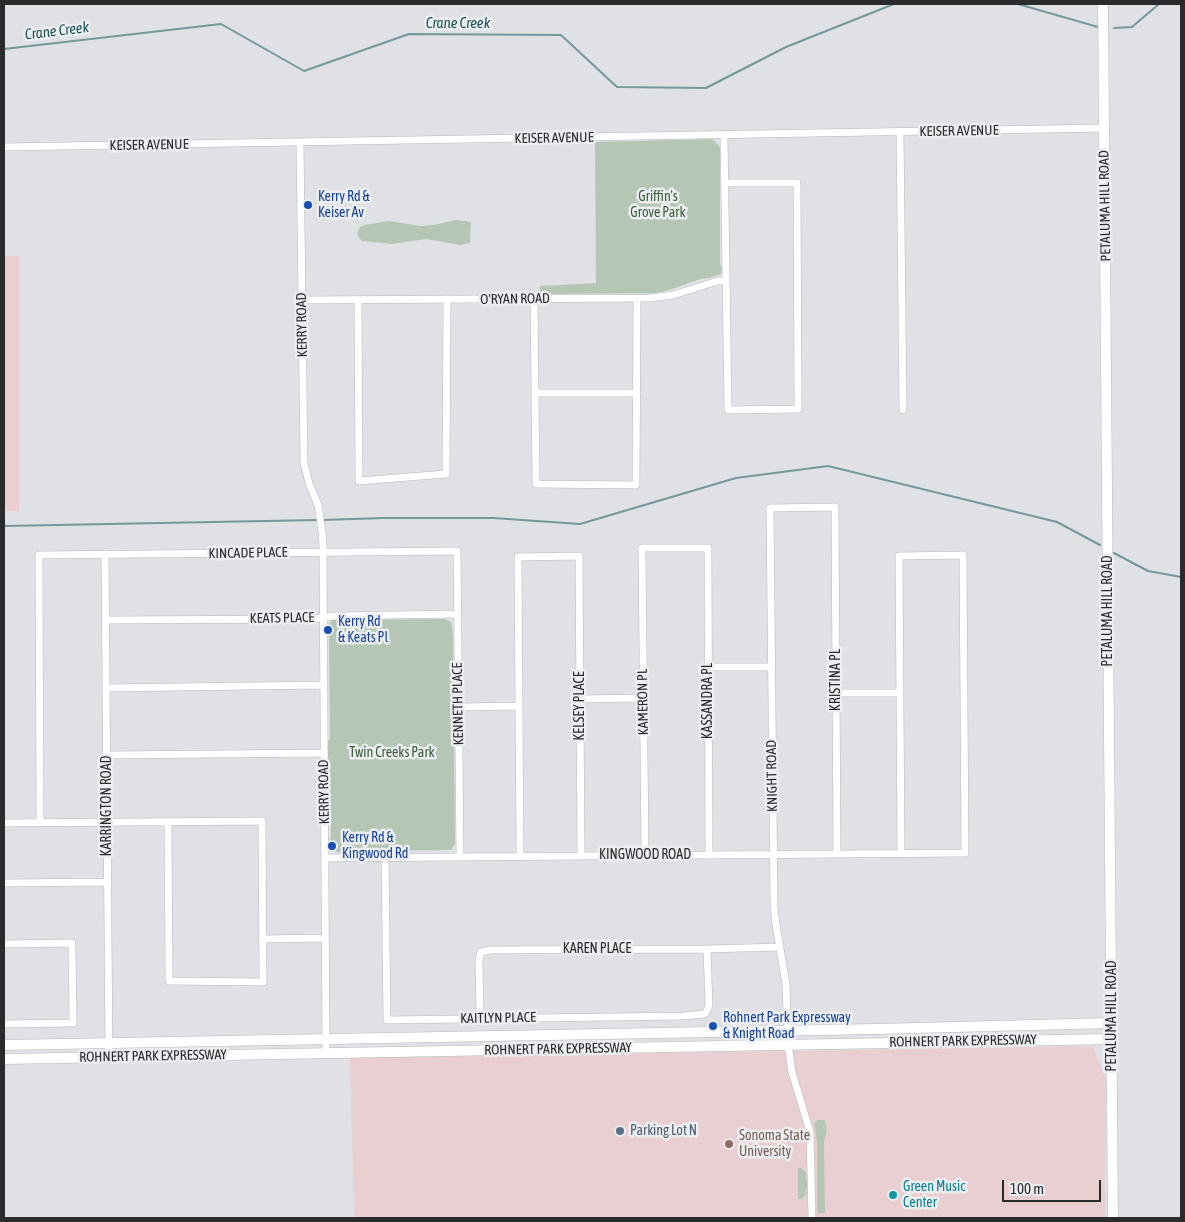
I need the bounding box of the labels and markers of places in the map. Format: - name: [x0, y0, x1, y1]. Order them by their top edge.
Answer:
- place label: Kerry Rd & Keiser Av: [318, 189, 370, 222]
- marker: Kerry Rd & Keiser Av: [302, 199, 314, 211]
- place label: Kerry Rd & Keats Pl: [338, 614, 388, 646]
- marker: Kerry Rd & Keats Pl: [322, 624, 334, 636]
- place label: Kerry Rd & Kingwood Rd: [342, 830, 408, 862]
- marker: Kerry Rd & Kingwood Rd: [326, 840, 338, 852]
- place label: Rohnert Park Expressway & Knight Road: [723, 1010, 851, 1042]
- marker: Rohnert Park Expressway & Knight Road: [707, 1020, 719, 1032]
- place label: Parking Lot N: [630, 1123, 697, 1139]
- marker: Parking Lot N: [614, 1125, 626, 1137]
- place label: Sonoma State University: [739, 1128, 810, 1160]
- marker: Sonoma State University: [723, 1138, 735, 1150]
- place label: Green Music Center: [903, 1179, 965, 1212]
- marker: Green Music Center: [887, 1189, 899, 1201]

